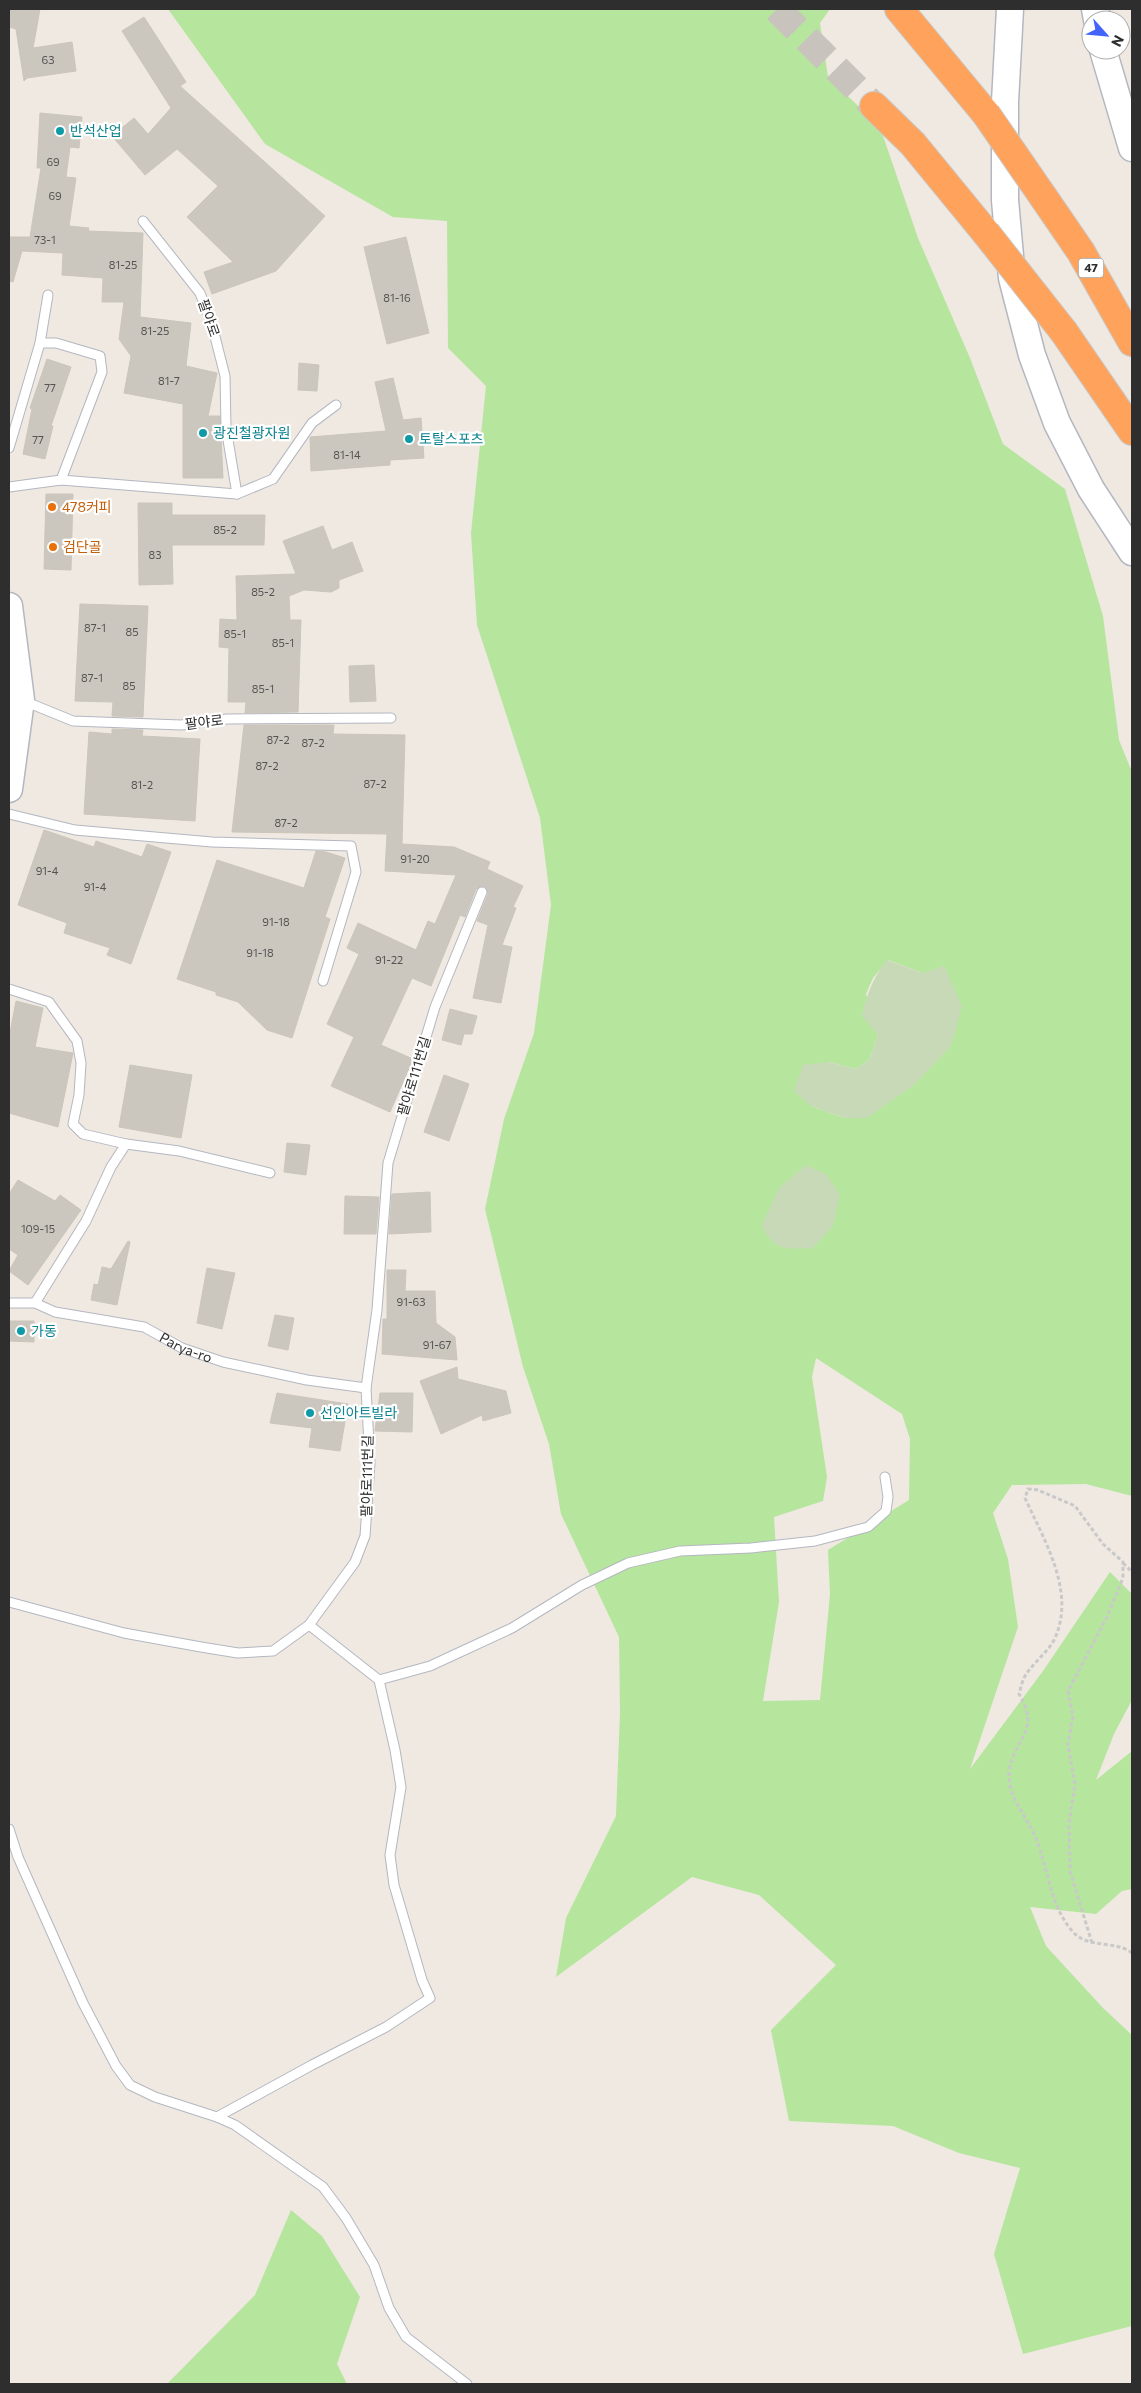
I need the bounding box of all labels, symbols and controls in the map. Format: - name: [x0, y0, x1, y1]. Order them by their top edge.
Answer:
- north arrow: [1081, 10, 1131, 60]
- text: N: [1108, 33, 1128, 50]
- house number: 63: [42, 53, 54, 66]
- place label: 반석산업: [70, 122, 122, 139]
- marker: 반석산업: [54, 125, 66, 137]
- house number: 69: [46, 155, 60, 168]
- house number: 69: [48, 189, 62, 202]
- house number: 73-1: [34, 233, 56, 246]
- house number: 81-25: [109, 258, 137, 271]
- road number: 47: [1078, 258, 1104, 278]
- house number: 81-16: [383, 291, 411, 304]
- street label: 팔야로: [195, 297, 224, 339]
- house number: 81-25: [141, 324, 169, 337]
- house number: 81-7: [158, 374, 180, 387]
- house number: 77: [44, 381, 56, 394]
- place label: 광진철광자원: [213, 424, 290, 441]
- marker: 광진철광자원: [197, 427, 209, 439]
- place label: 토탈스포츠: [419, 430, 484, 447]
- house number: 77: [32, 433, 44, 446]
- marker: 토탈스포츠: [403, 433, 415, 445]
- house number: 81-14: [333, 448, 361, 461]
- place label: 478커피: [62, 498, 112, 515]
- marker: 478커피: [46, 501, 58, 513]
- house number: 85-2: [213, 523, 237, 536]
- place label: 검단골: [63, 538, 102, 555]
- marker: 검단골: [47, 541, 59, 553]
- house number: 83: [149, 548, 161, 561]
- house number: 85-2: [251, 585, 275, 598]
- house number: 87-1: [84, 621, 106, 634]
- house number: 85: [126, 625, 139, 638]
- house number: 85-1: [224, 627, 246, 640]
- house number: 85-1: [272, 636, 294, 649]
- house number: 87-1: [81, 671, 103, 684]
- house number: 85: [123, 679, 136, 692]
- house number: 85-1: [252, 682, 274, 695]
- street label: 팔야로: [184, 711, 224, 732]
- house number: 87-2: [266, 733, 290, 746]
- house number: 87-2: [301, 736, 325, 749]
- house number: 87-2: [255, 759, 279, 772]
- house number: 87-2: [363, 777, 387, 790]
- house number: 81-2: [131, 778, 153, 791]
- house number: 87-2: [274, 816, 298, 829]
- house number: 91-20: [400, 852, 430, 865]
- house number: 91-4: [36, 864, 59, 877]
- house number: 91-4: [84, 880, 107, 893]
- house number: 91-18: [262, 915, 290, 928]
- house number: 91-18: [246, 946, 274, 959]
- house number: 91-22: [375, 953, 403, 966]
- street label: 팔야로111번길: [393, 1034, 434, 1118]
- house number: 109-15: [21, 1222, 55, 1235]
- house number: 91-63: [397, 1295, 425, 1308]
- place label: 가동: [31, 1322, 57, 1339]
- marker: 가동: [15, 1325, 27, 1337]
- street label: Parya-ro: [157, 1328, 215, 1366]
- house number: 91-67: [423, 1338, 451, 1351]
- place label: 선인아트빌라: [320, 1404, 397, 1421]
- marker: 선인아트빌라: [304, 1407, 316, 1419]
- street label: 팔야로111번길: [357, 1435, 376, 1517]

